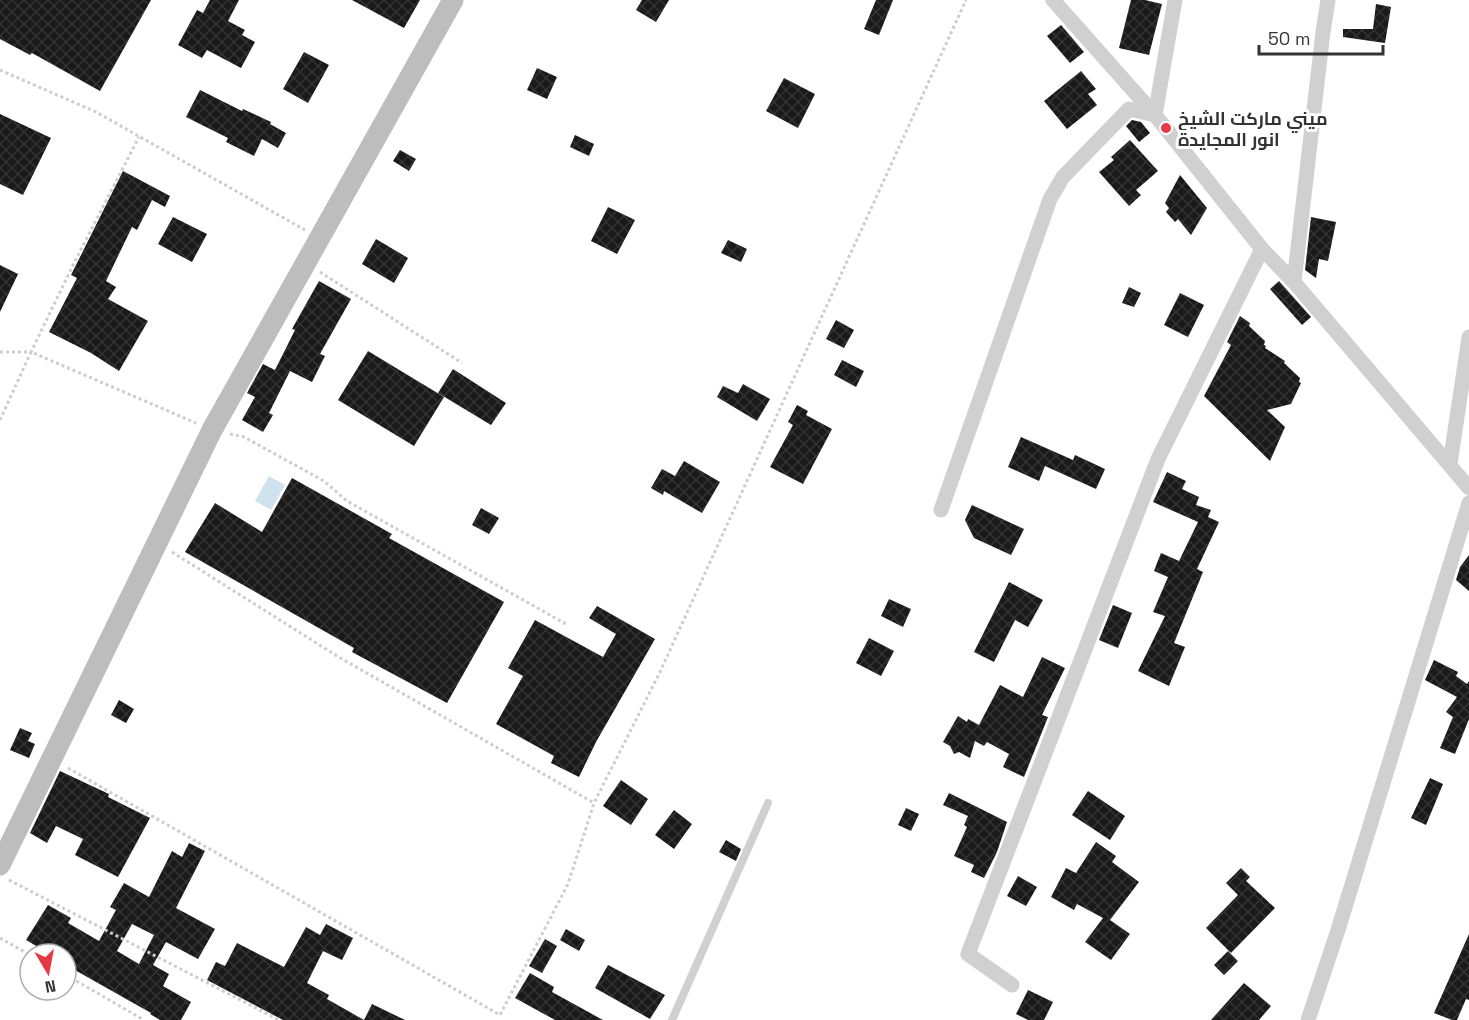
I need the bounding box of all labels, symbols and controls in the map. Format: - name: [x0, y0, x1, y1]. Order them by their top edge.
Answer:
- scale bar: [1259, 18, 1384, 56]
- text: 50 m: [1268, 27, 1310, 50]
- place label: ميني ماركت الشيخ انور المجايدة: [1178, 107, 1328, 151]
- marker: ميني ماركت الشيخ انور المجايدة: [1159, 121, 1173, 135]
- north arrow: [18, 942, 78, 1002]
- text: N: [43, 975, 58, 998]

